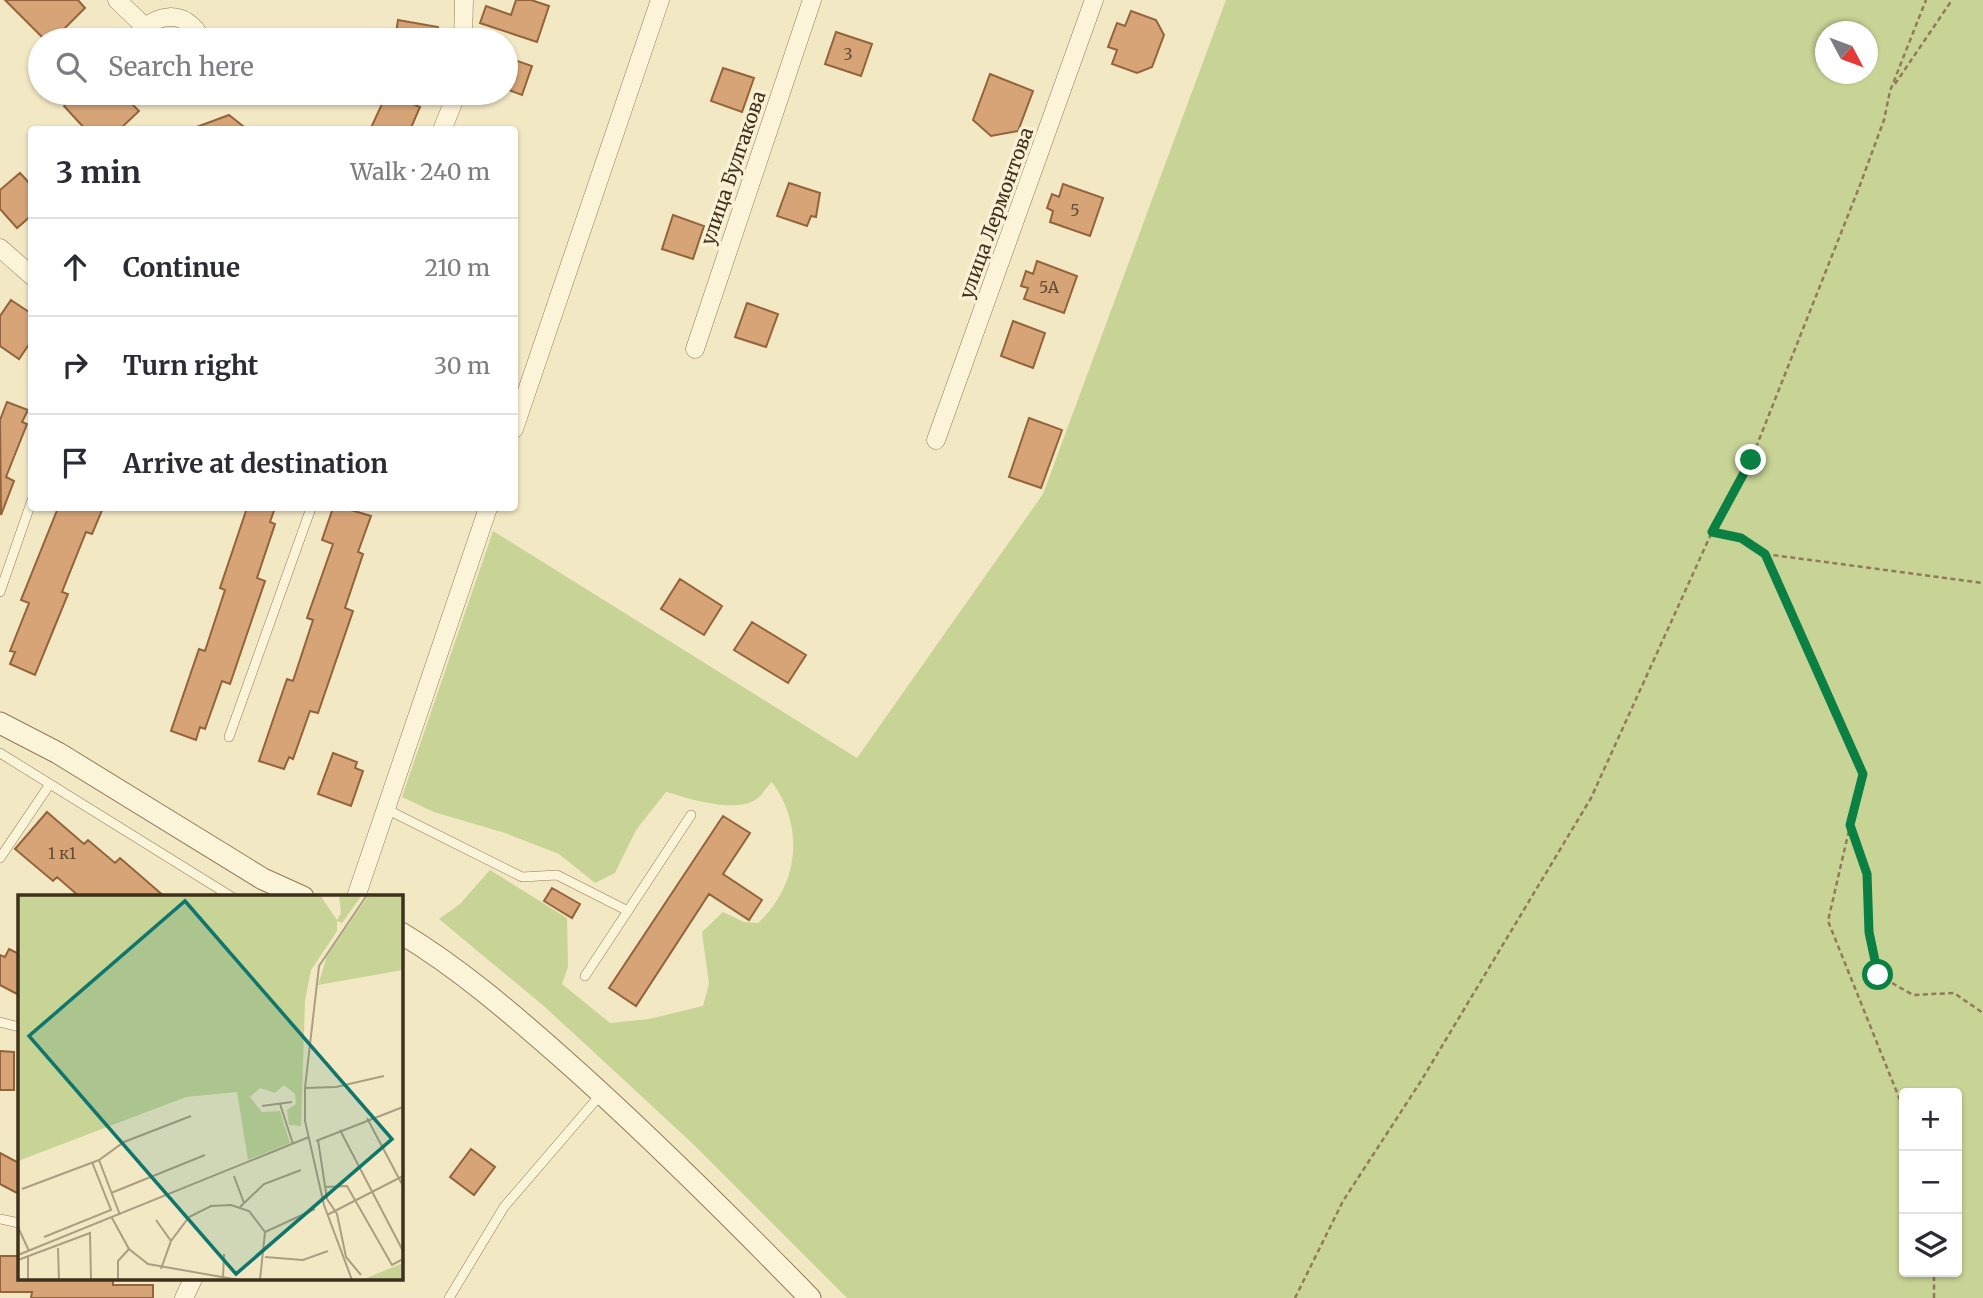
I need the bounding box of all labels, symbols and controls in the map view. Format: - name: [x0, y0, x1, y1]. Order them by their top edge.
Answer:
- north arrow: [1815, 21, 1878, 84]
- search box: [28, 28, 518, 105]
- house number: 3: [843, 44, 853, 64]
- icon: search: [52, 48, 90, 86]
- text: Search here: [108, 50, 254, 83]
- street label: улица Булгакова: [695, 88, 771, 248]
- street label: улица Лермонтова: [954, 124, 1038, 302]
- text: 3 min: [56, 153, 141, 191]
- text: Walk · 240 m: [350, 157, 490, 186]
- house number: 5: [1070, 200, 1080, 220]
- icon: ahead: [56, 248, 94, 286]
- text: Continue: [123, 251, 240, 284]
- text: 210 m: [425, 253, 490, 282]
- house number: 5А: [1039, 277, 1060, 297]
- icon: right: [56, 346, 94, 384]
- text: Turn right: [123, 349, 258, 382]
- text: 30 m: [434, 351, 490, 380]
- icon: arrive: [56, 444, 94, 482]
- route end: [1735, 444, 1766, 475]
- text: Arrive at destination: [123, 447, 388, 480]
- house number: 1 к1: [48, 843, 76, 863]
- inset map: [18, 895, 402, 1280]
- route start: [1862, 959, 1893, 990]
- map controls: [1899, 1088, 1962, 1277]
- button: +: [1899, 1088, 1962, 1151]
- button: −: [1899, 1151, 1962, 1214]
- button: layers: [1899, 1214, 1962, 1277]

